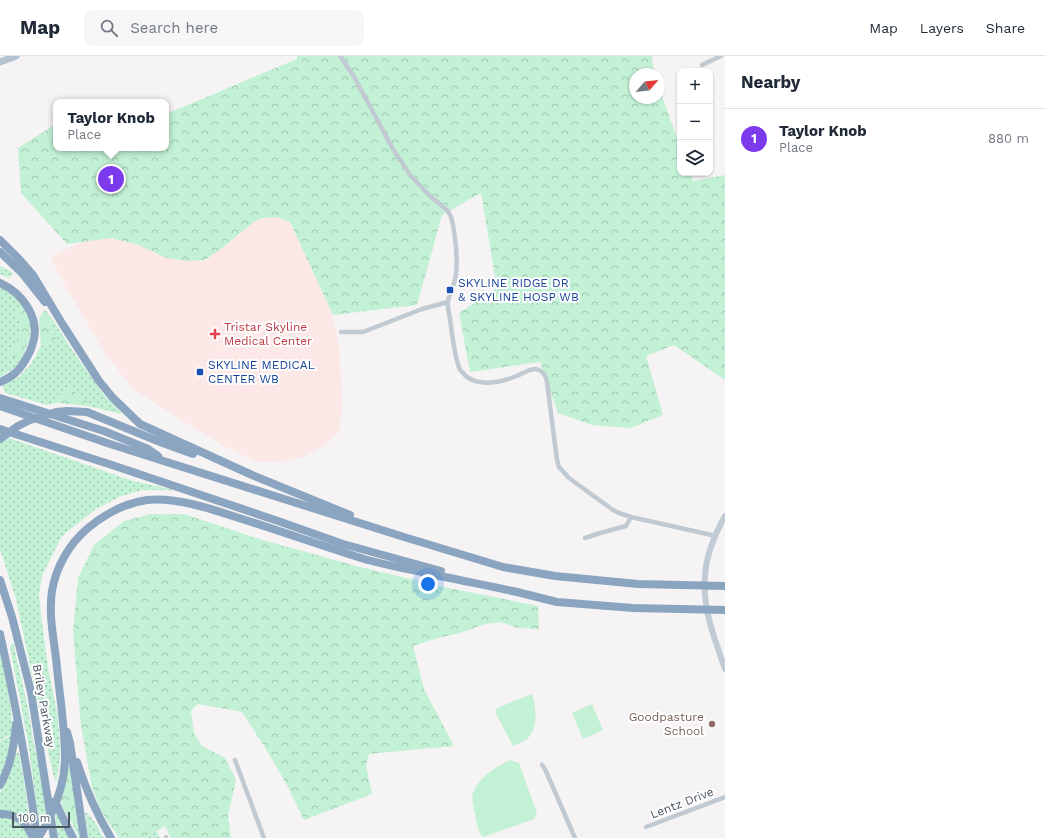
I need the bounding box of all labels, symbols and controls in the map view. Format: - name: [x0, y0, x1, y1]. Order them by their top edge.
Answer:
- search box: [84, 10, 364, 46]
- text: Map: [20, 16, 60, 39]
- icon: search: [98, 17, 120, 39]
- text: Search here: [130, 19, 218, 37]
- text: Map: [869, 20, 898, 36]
- text: Layers: [920, 20, 964, 36]
- text: Share: [986, 20, 1025, 36]
- north arrow: [629, 68, 665, 104]
- map controls: [677, 68, 713, 176]
- button: +: [677, 68, 713, 104]
- text: Nearby: [741, 72, 800, 92]
- popup: [53, 99, 169, 151]
- button: −: [677, 104, 713, 140]
- text: Taylor Knob: [67, 109, 155, 127]
- text: Taylor Knob: [779, 122, 867, 140]
- text: Place: [67, 127, 101, 142]
- text: 1: [751, 131, 757, 146]
- text: 880 m: [988, 131, 1029, 146]
- button: layers: [677, 140, 713, 176]
- text: Place: [779, 140, 813, 155]
- pin: 1: [98, 164, 124, 194]
- place label: SKYLINE RIDGE DR & SKYLINE HOSP WB: [458, 276, 579, 304]
- marker: SKYLINE RIDGE DR & SKYLINE HOSP WB: [445, 285, 455, 295]
- place label: Tristar Skyline Medical Center: [224, 320, 312, 348]
- marker: Tristar Skyline Medical Center: [209, 328, 221, 340]
- place label: SKYLINE MEDICAL CENTER WB: [208, 358, 315, 386]
- marker: SKYLINE MEDICAL CENTER WB: [195, 367, 205, 377]
- your location: [418, 574, 438, 594]
- street label: Briley Parkway: [30, 663, 58, 750]
- place label: Goodpasture School: [629, 710, 704, 738]
- marker: Goodpasture School: [707, 719, 717, 729]
- street label: Lentz Drive: [648, 784, 716, 821]
- scale bar: [12, 810, 70, 829]
- text: 100 m: [18, 812, 50, 825]

